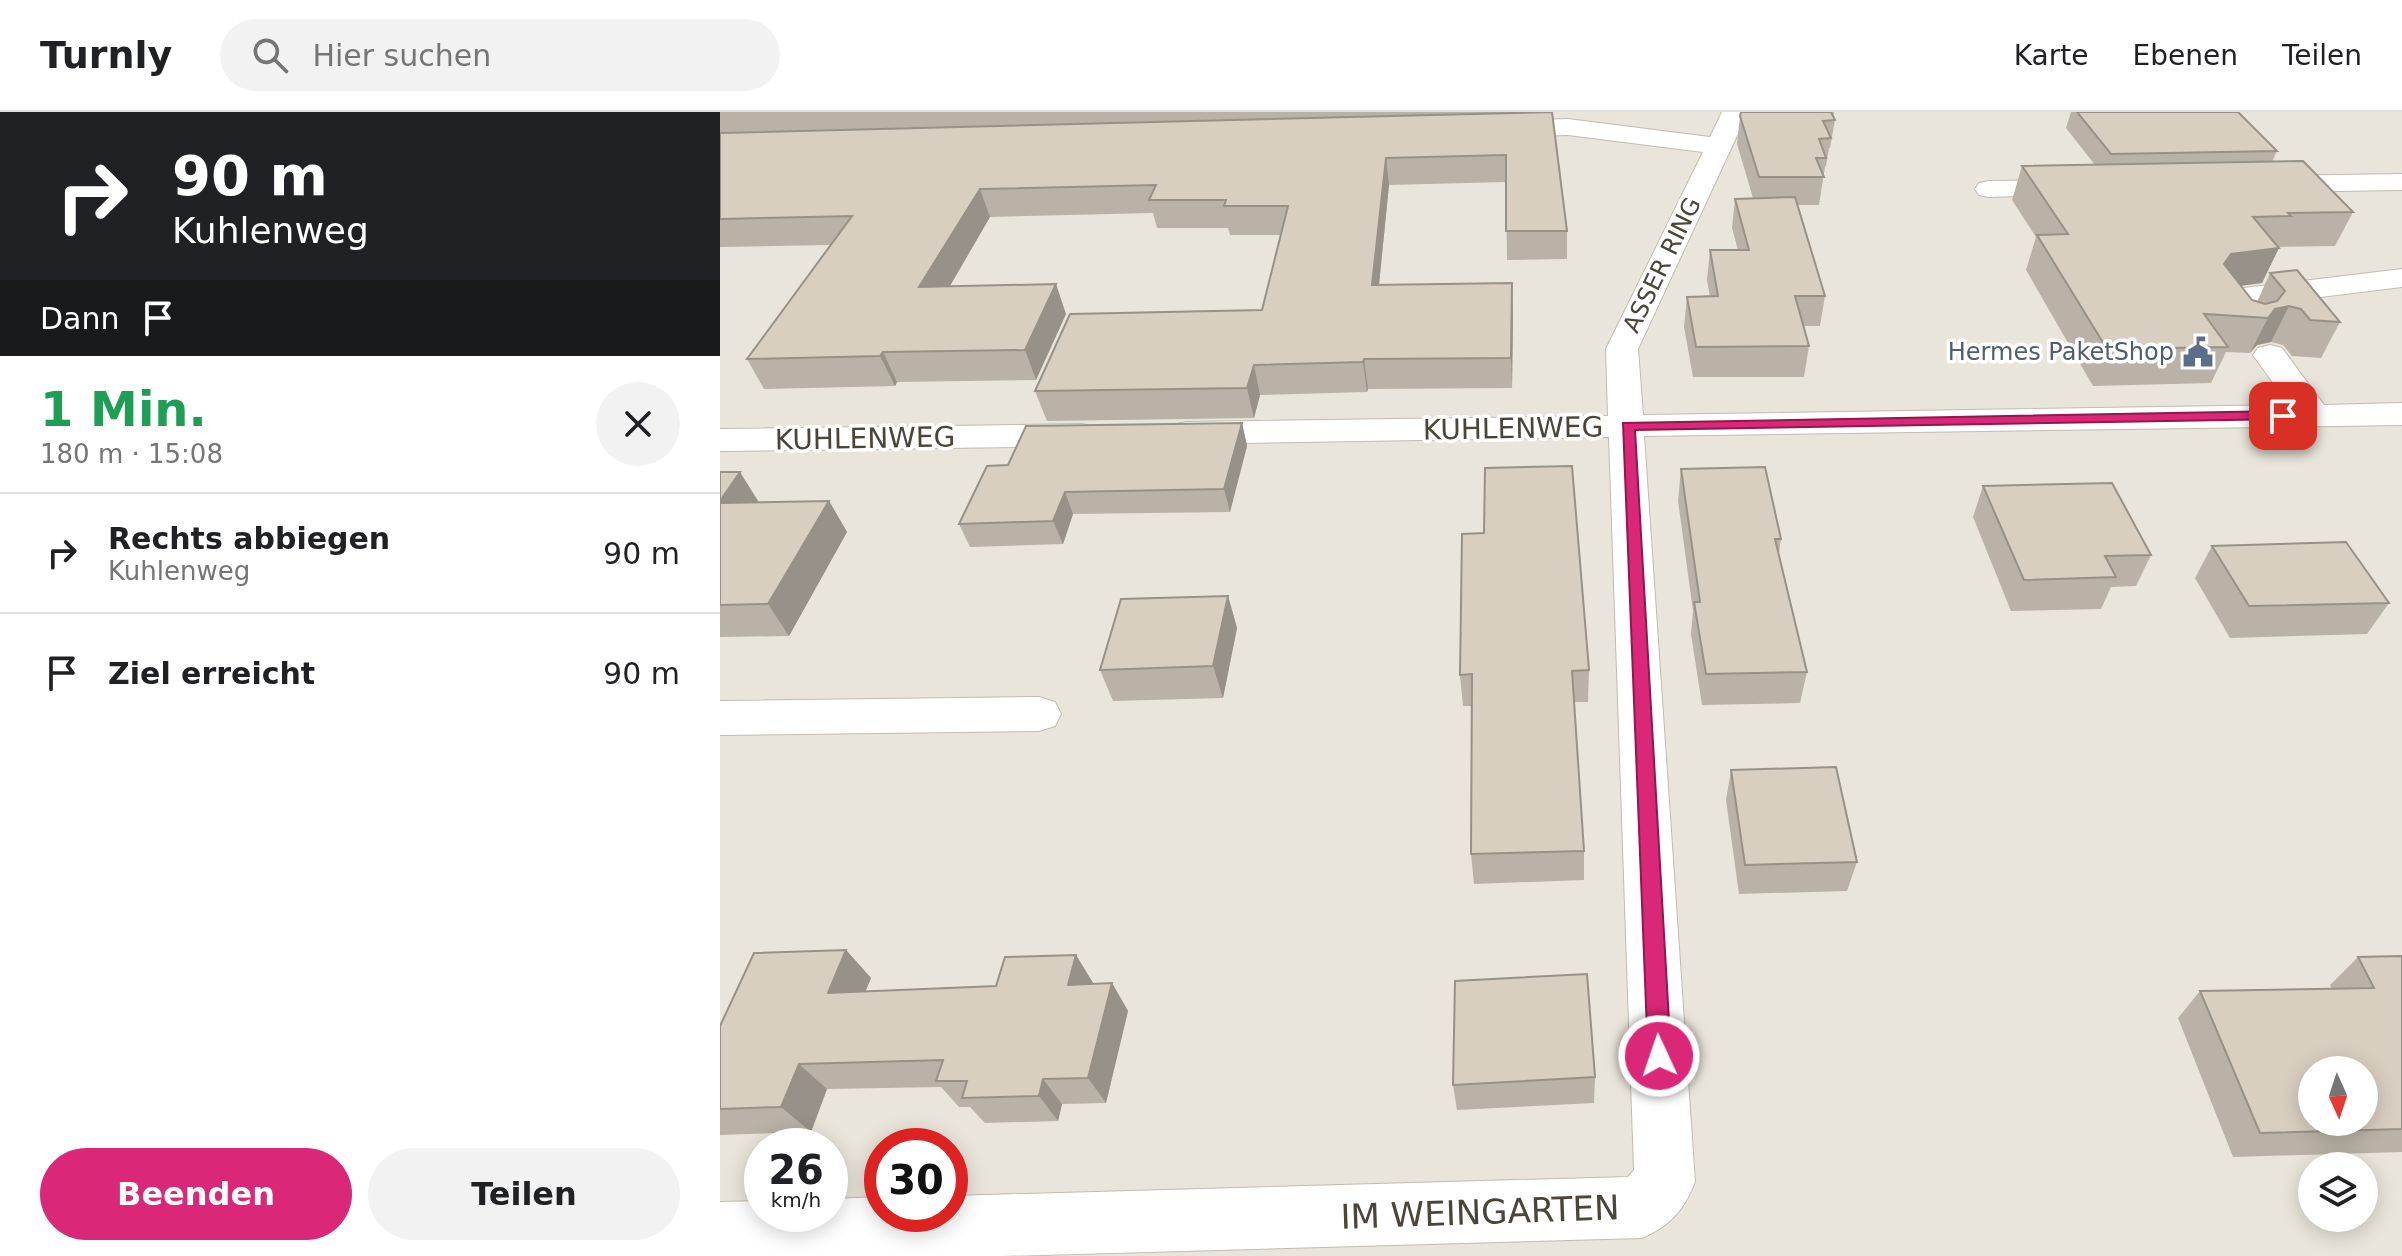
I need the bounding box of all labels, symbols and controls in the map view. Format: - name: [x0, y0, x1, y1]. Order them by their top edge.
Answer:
- search box: [220, 19, 780, 91]
- text: Turnly: [40, 33, 172, 77]
- icon: search: [248, 33, 292, 77]
- text: Hier suchen: [312, 38, 491, 73]
- text: Karte: [2014, 39, 2088, 72]
- text: Ebenen: [2132, 39, 2238, 72]
- text: Teilen: [2282, 39, 2362, 72]
- text: 90 m: [172, 143, 328, 208]
- icon: right: [40, 144, 144, 248]
- street label: ASSER RING: [1617, 193, 1707, 337]
- text: Kuhlenweg: [172, 210, 369, 251]
- icon: arrive: [136, 296, 180, 340]
- text: Dann: [40, 301, 120, 336]
- public building icon: Hermes PaketShop: [2181, 335, 2215, 369]
- place label: Hermes PaketShop: [1948, 338, 2174, 366]
- text: 1 Min.: [40, 381, 207, 437]
- button: close: [596, 382, 680, 466]
- pin: [2249, 382, 2317, 450]
- icon: arrive: [2261, 394, 2305, 438]
- street label: KUHLENWEG: [1423, 410, 1604, 447]
- street label: KUHLENWEG: [775, 420, 956, 457]
- text: 180 m · 15:08: [40, 439, 223, 469]
- text: Rechts abbiegen: [108, 521, 390, 556]
- icon: right: [40, 531, 84, 575]
- text: 90 m: [603, 536, 680, 571]
- text: Kuhlenweg: [108, 556, 250, 586]
- icon: arrive: [40, 651, 84, 695]
- text: Ziel erreicht: [108, 656, 315, 691]
- text: 90 m: [603, 656, 680, 691]
- position arrow: [1617, 1014, 1701, 1098]
- north arrow: [2298, 1056, 2378, 1136]
- map controls: [2298, 1056, 2378, 1232]
- speed limit sign: 30: [864, 1128, 968, 1232]
- text: 26: [768, 1147, 824, 1193]
- button: Beenden: [40, 1148, 352, 1240]
- button: Teilen: [368, 1148, 680, 1240]
- button: layers: [2298, 1152, 2378, 1232]
- street label: IM WEINGARTEN: [1340, 1187, 1620, 1237]
- text: km/h: [771, 1188, 821, 1212]

